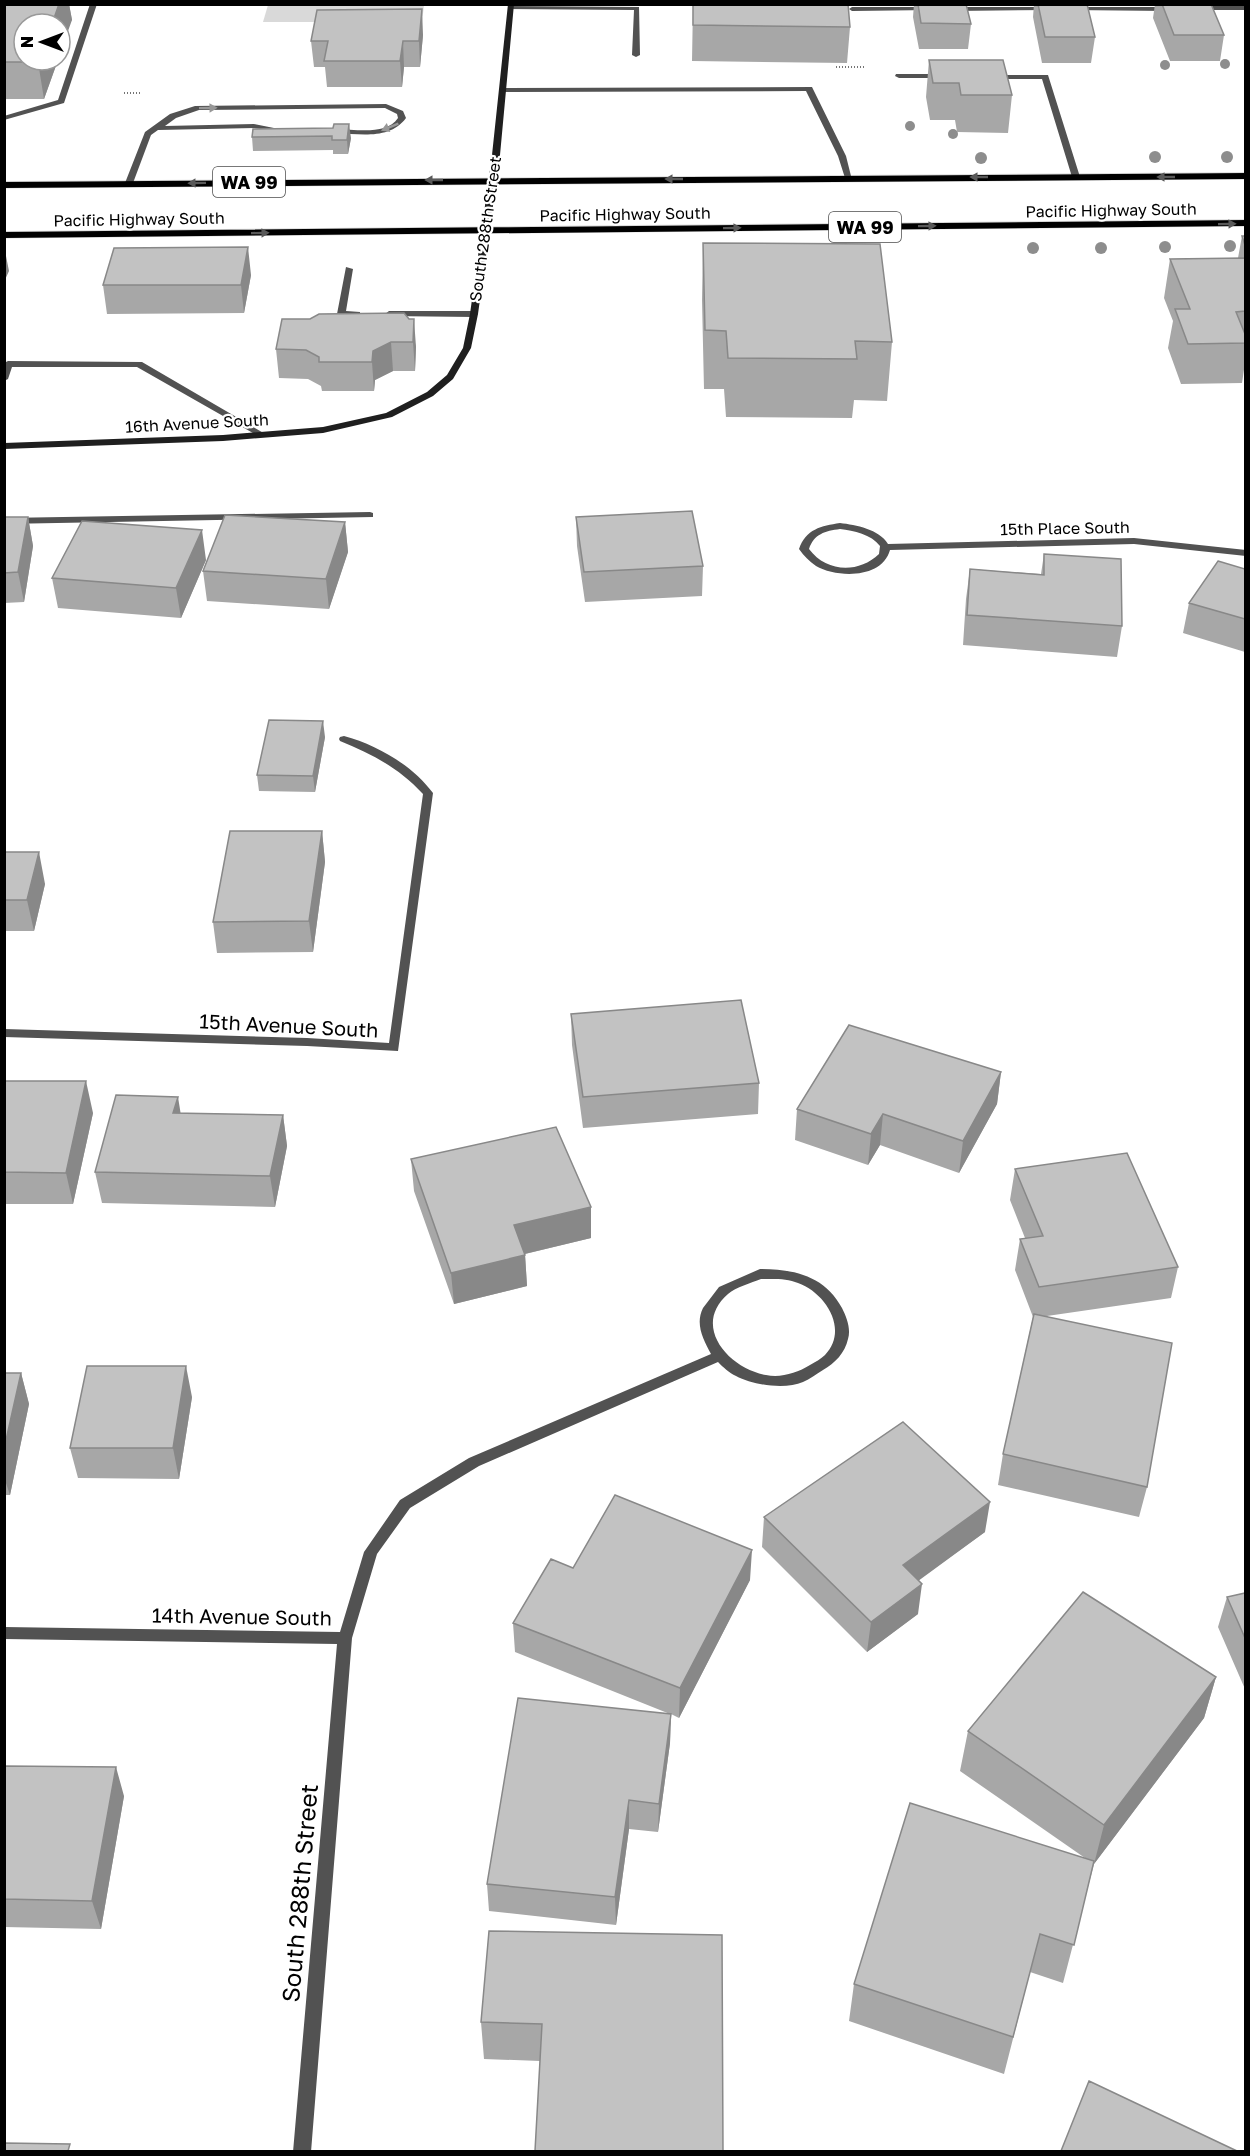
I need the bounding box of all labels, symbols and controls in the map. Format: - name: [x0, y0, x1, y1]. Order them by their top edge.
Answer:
- north arrow: [12, 12, 72, 72]
- text: N: [17, 36, 37, 48]
- one-way arrow: [198, 103, 217, 113]
- one-way arrow: [380, 122, 398, 132]
- street label: South 288th Street: [465, 155, 505, 303]
- road number: WA 99: [213, 167, 285, 197]
- one-way arrow: [970, 172, 989, 182]
- one-way arrow: [1157, 172, 1176, 182]
- one-way arrow: [665, 174, 684, 184]
- one-way arrow: [425, 175, 444, 185]
- one-way arrow: [188, 178, 207, 188]
- street label: Pacific Highway South: [1025, 199, 1197, 221]
- street label: Pacific Highway South: [539, 203, 711, 225]
- street label: Pacific Highway South: [53, 208, 225, 230]
- road number: WA 99: [829, 212, 901, 242]
- one-way arrow: [1217, 219, 1236, 228]
- one-way arrow: [917, 222, 936, 231]
- one-way arrow: [722, 223, 741, 233]
- one-way arrow: [250, 228, 269, 238]
- street label: 16th Avenue South: [125, 409, 269, 437]
- street label: 15th Place South: [1000, 517, 1130, 539]
- street label: 15th Avenue South: [199, 1008, 379, 1042]
- street label: 14th Avenue South: [152, 1602, 332, 1630]
- street label: South 288th Street: [275, 1783, 323, 2003]

